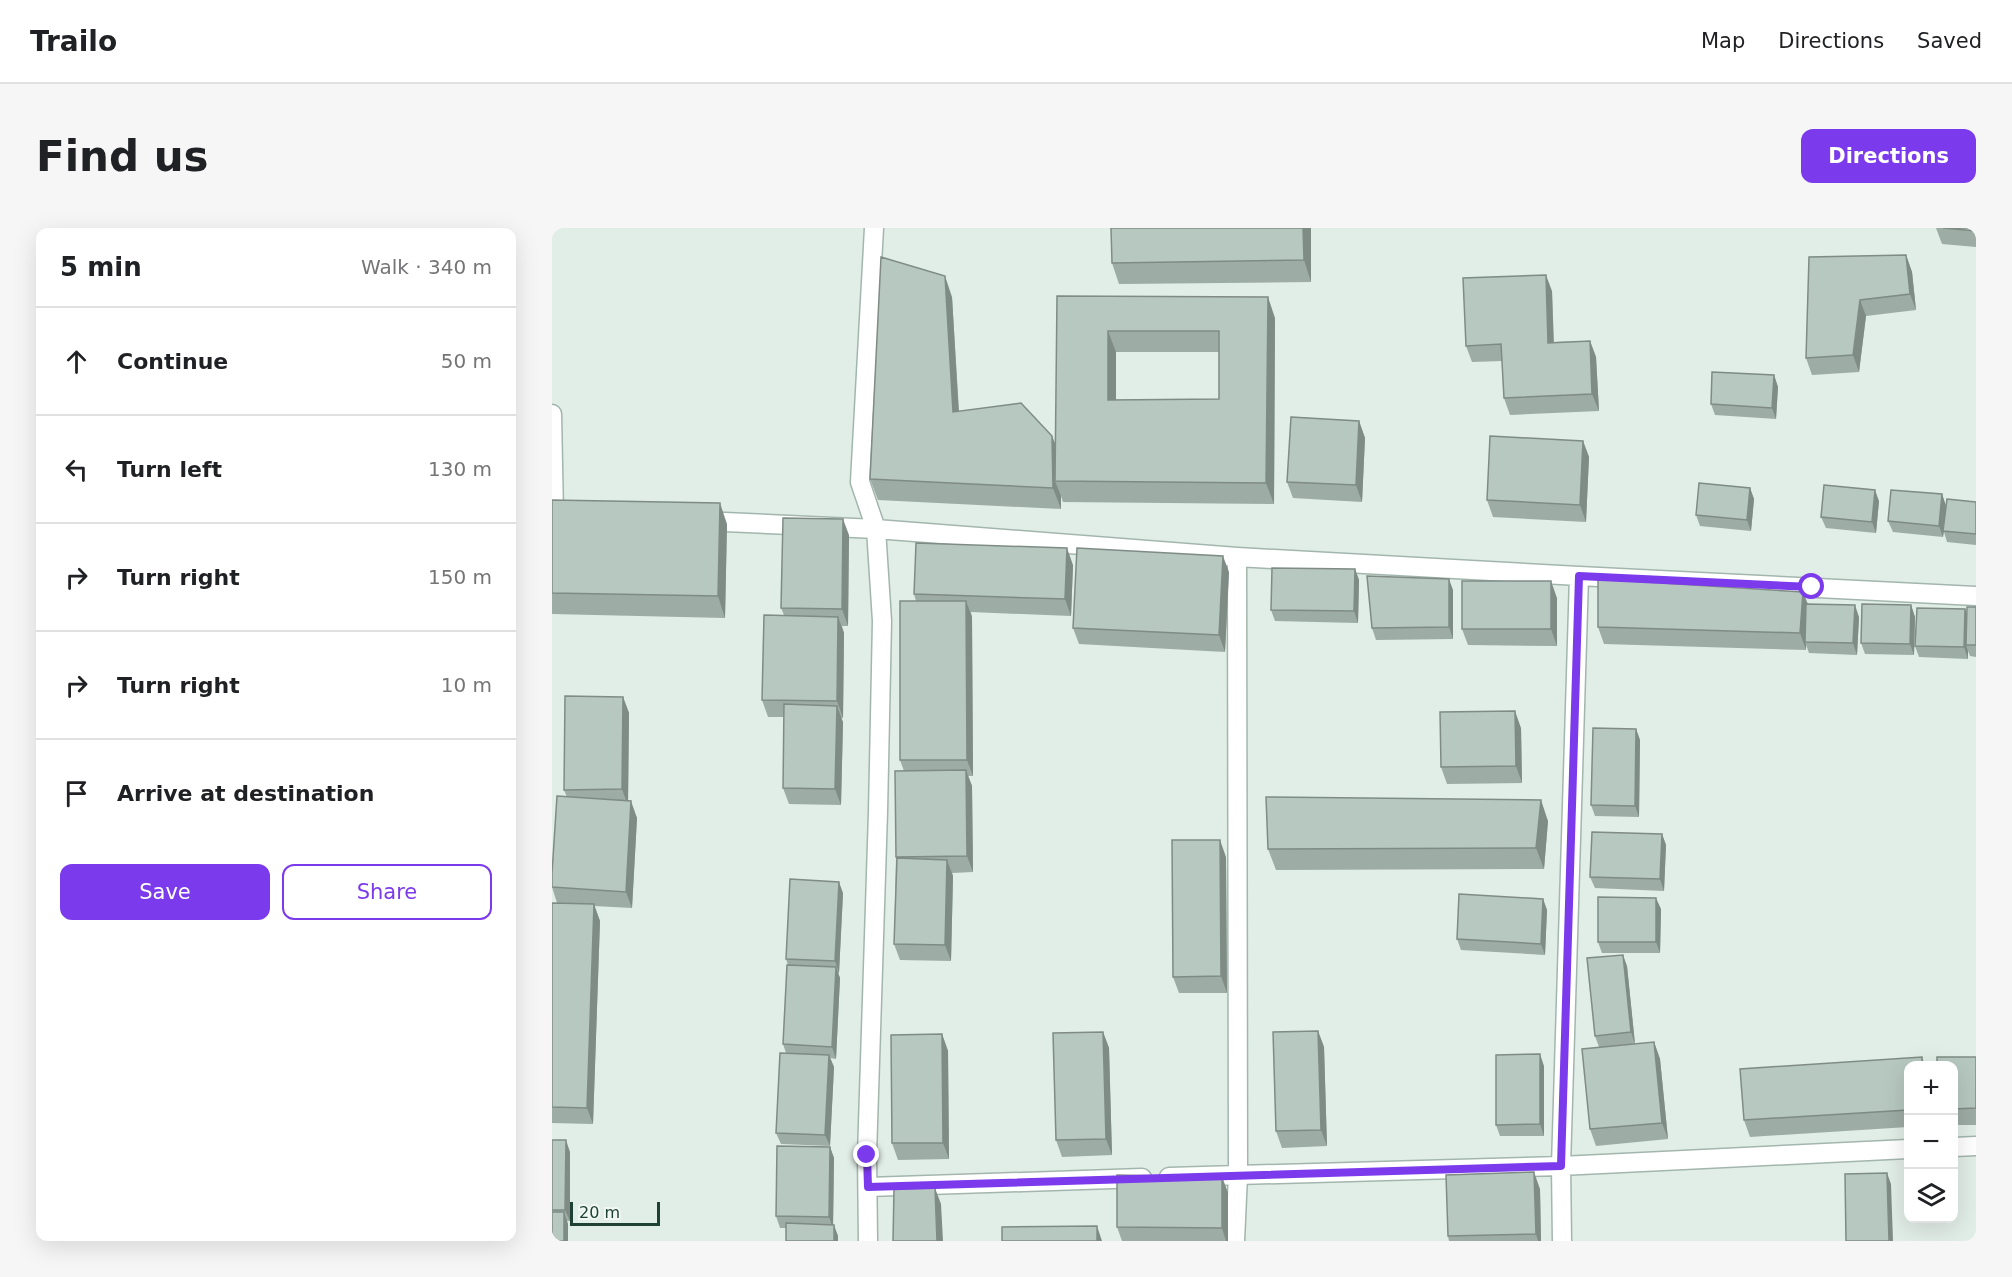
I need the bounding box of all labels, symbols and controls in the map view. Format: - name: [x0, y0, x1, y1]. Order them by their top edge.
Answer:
- text: Trailo: [30, 25, 117, 58]
- text: Map: [1701, 29, 1745, 53]
- text: Directions: [1778, 29, 1884, 53]
- text: Saved: [1917, 29, 1982, 53]
- button: Directions: [1801, 129, 1976, 183]
- text: Find us: [36, 132, 209, 181]
- text: 5 min: [60, 252, 142, 282]
- text: Walk · 340 m: [361, 255, 492, 279]
- icon: ahead: [60, 345, 93, 378]
- text: Continue: [117, 349, 228, 374]
- text: 50 m: [441, 349, 492, 373]
- icon: left: [60, 453, 93, 486]
- text: Turn left: [117, 457, 222, 482]
- text: 130 m: [428, 457, 492, 481]
- icon: right: [60, 561, 93, 594]
- text: Turn right: [117, 565, 240, 590]
- text: 150 m: [428, 565, 492, 589]
- route start: [1798, 573, 1824, 599]
- icon: right: [60, 669, 93, 702]
- text: Turn right: [117, 673, 240, 698]
- text: 10 m: [441, 673, 492, 697]
- icon: arrive: [60, 777, 93, 810]
- text: Arrive at destination: [117, 781, 374, 806]
- button: Save: [60, 864, 270, 920]
- button: Share: [282, 864, 492, 920]
- map controls: [1904, 1061, 1958, 1223]
- button: +: [1904, 1061, 1958, 1115]
- button: −: [1904, 1115, 1958, 1169]
- route end: [853, 1141, 879, 1167]
- button: layers: [1904, 1169, 1958, 1223]
- scale bar: [570, 1199, 660, 1226]
- text: 20 m: [579, 1203, 620, 1222]

